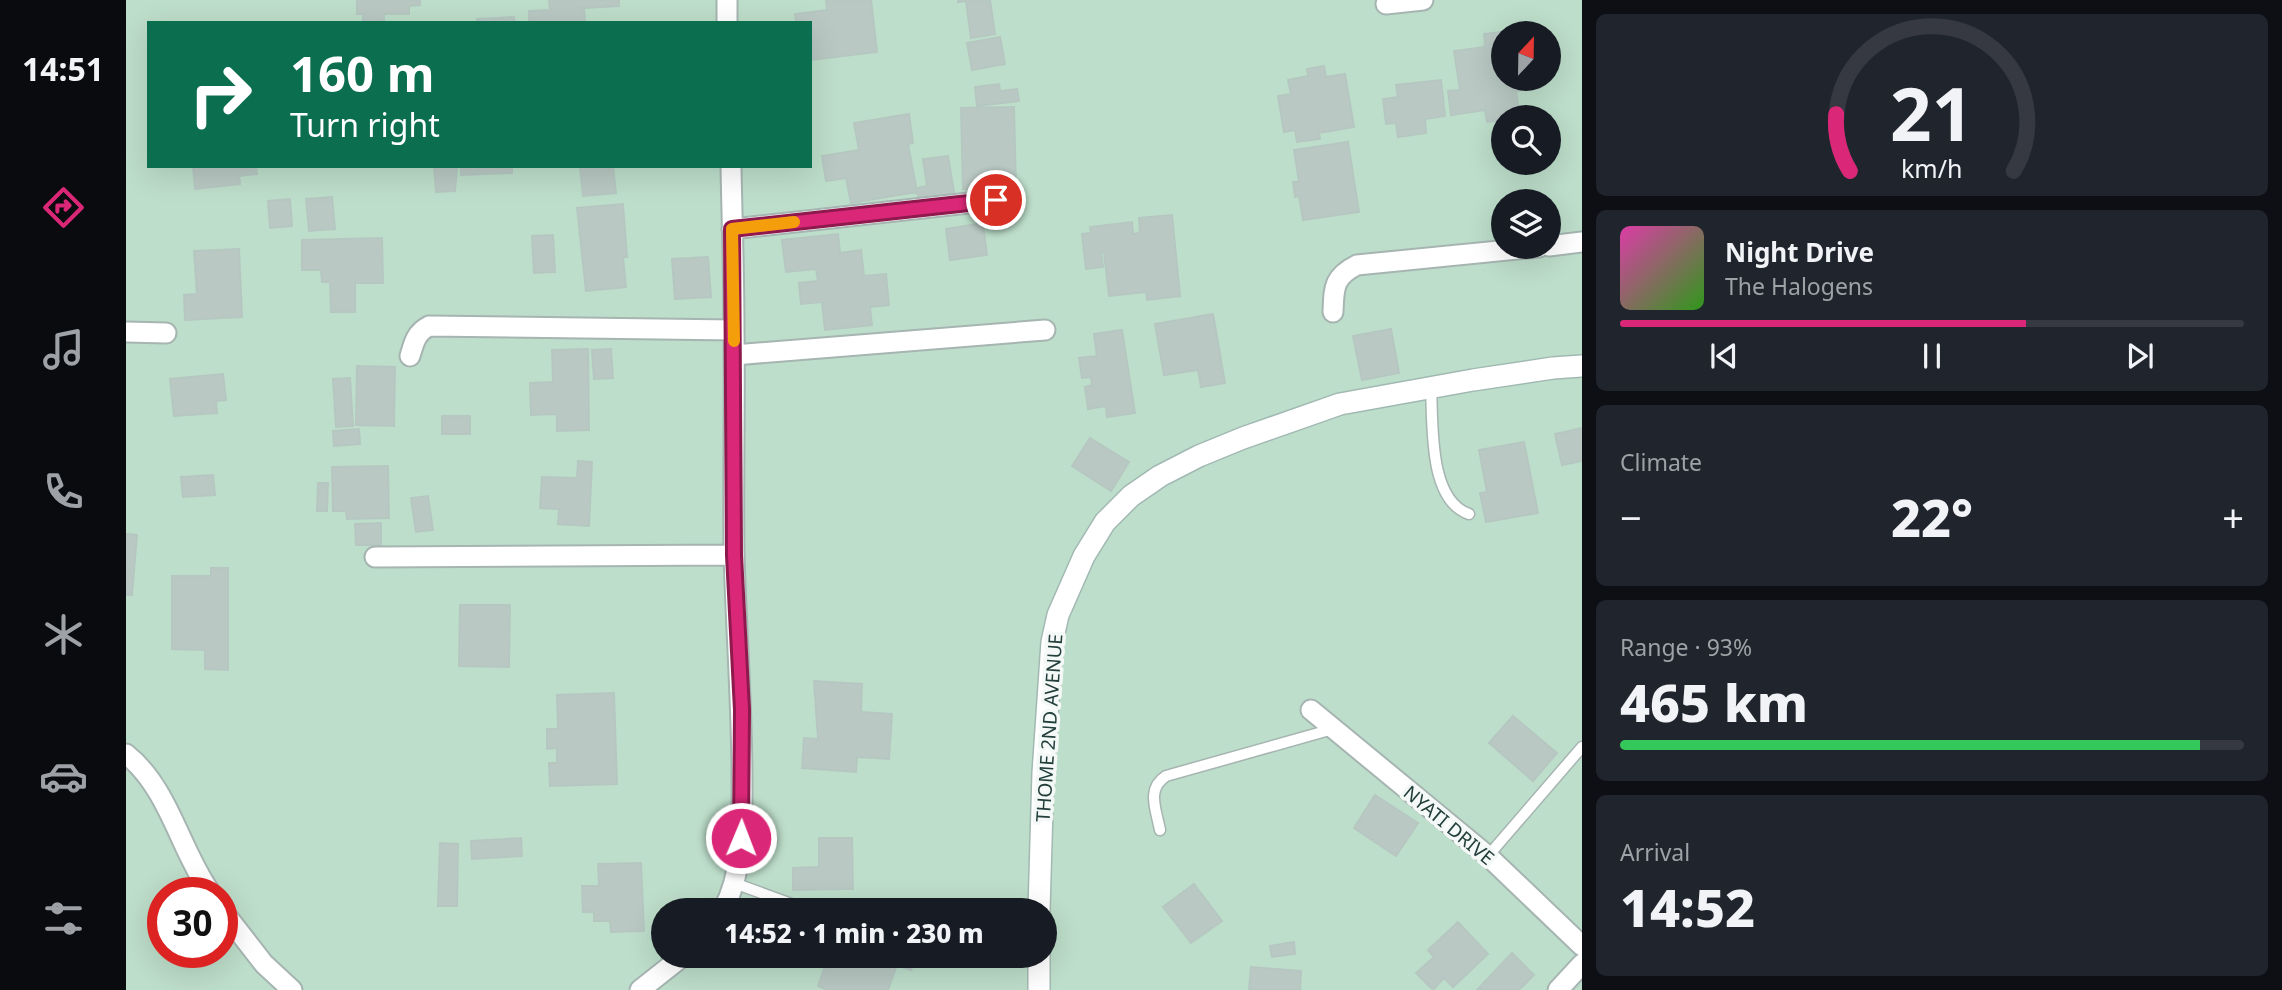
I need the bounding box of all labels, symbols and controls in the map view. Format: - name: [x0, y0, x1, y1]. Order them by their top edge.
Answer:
- north arrow: [1491, 21, 1561, 91]
- map controls: [1491, 21, 1561, 259]
- text: 160 m: [290, 40, 435, 106]
- text: 14:51: [22, 47, 104, 90]
- icon: right: [175, 49, 266, 140]
- text: 21: [1890, 63, 1974, 162]
- text: Turn right: [290, 103, 440, 146]
- button: search: [1491, 105, 1561, 175]
- text: km/h: [1901, 151, 1963, 185]
- pin: [966, 170, 1026, 230]
- icon: arrive: [977, 181, 1015, 219]
- icon: directions: [39, 183, 88, 232]
- button: layers: [1491, 189, 1561, 259]
- text: Night Drive: [1725, 234, 1874, 270]
- text: The Halogens: [1725, 270, 1873, 302]
- icon: music: [39, 325, 88, 374]
- icon: previous: [1705, 337, 1743, 375]
- icon: pause: [1913, 337, 1951, 375]
- icon: next: [2121, 337, 2159, 375]
- text: Climate: [1620, 446, 1702, 478]
- icon: phone: [39, 467, 88, 516]
- text: 22°: [1891, 481, 1973, 552]
- text: −: [1620, 491, 1642, 543]
- text: +: [2222, 491, 2244, 543]
- icon: climate: [39, 610, 88, 659]
- text: Range · 93%: [1620, 631, 1752, 663]
- street label: THOME 2ND AVENUE: [1029, 633, 1069, 823]
- text: 465 km: [1620, 666, 1808, 737]
- icon: car: [39, 752, 88, 801]
- street label: NYATI DRIVE: [1398, 779, 1500, 871]
- position arrow: [704, 801, 778, 875]
- text: Arrival: [1620, 836, 1690, 868]
- text: 14:52: [1620, 871, 1755, 942]
- speed limit sign: 30: [147, 877, 238, 968]
- icon: filters: [39, 894, 88, 943]
- text: 14:52 · 1 min · 230 m: [724, 915, 984, 951]

